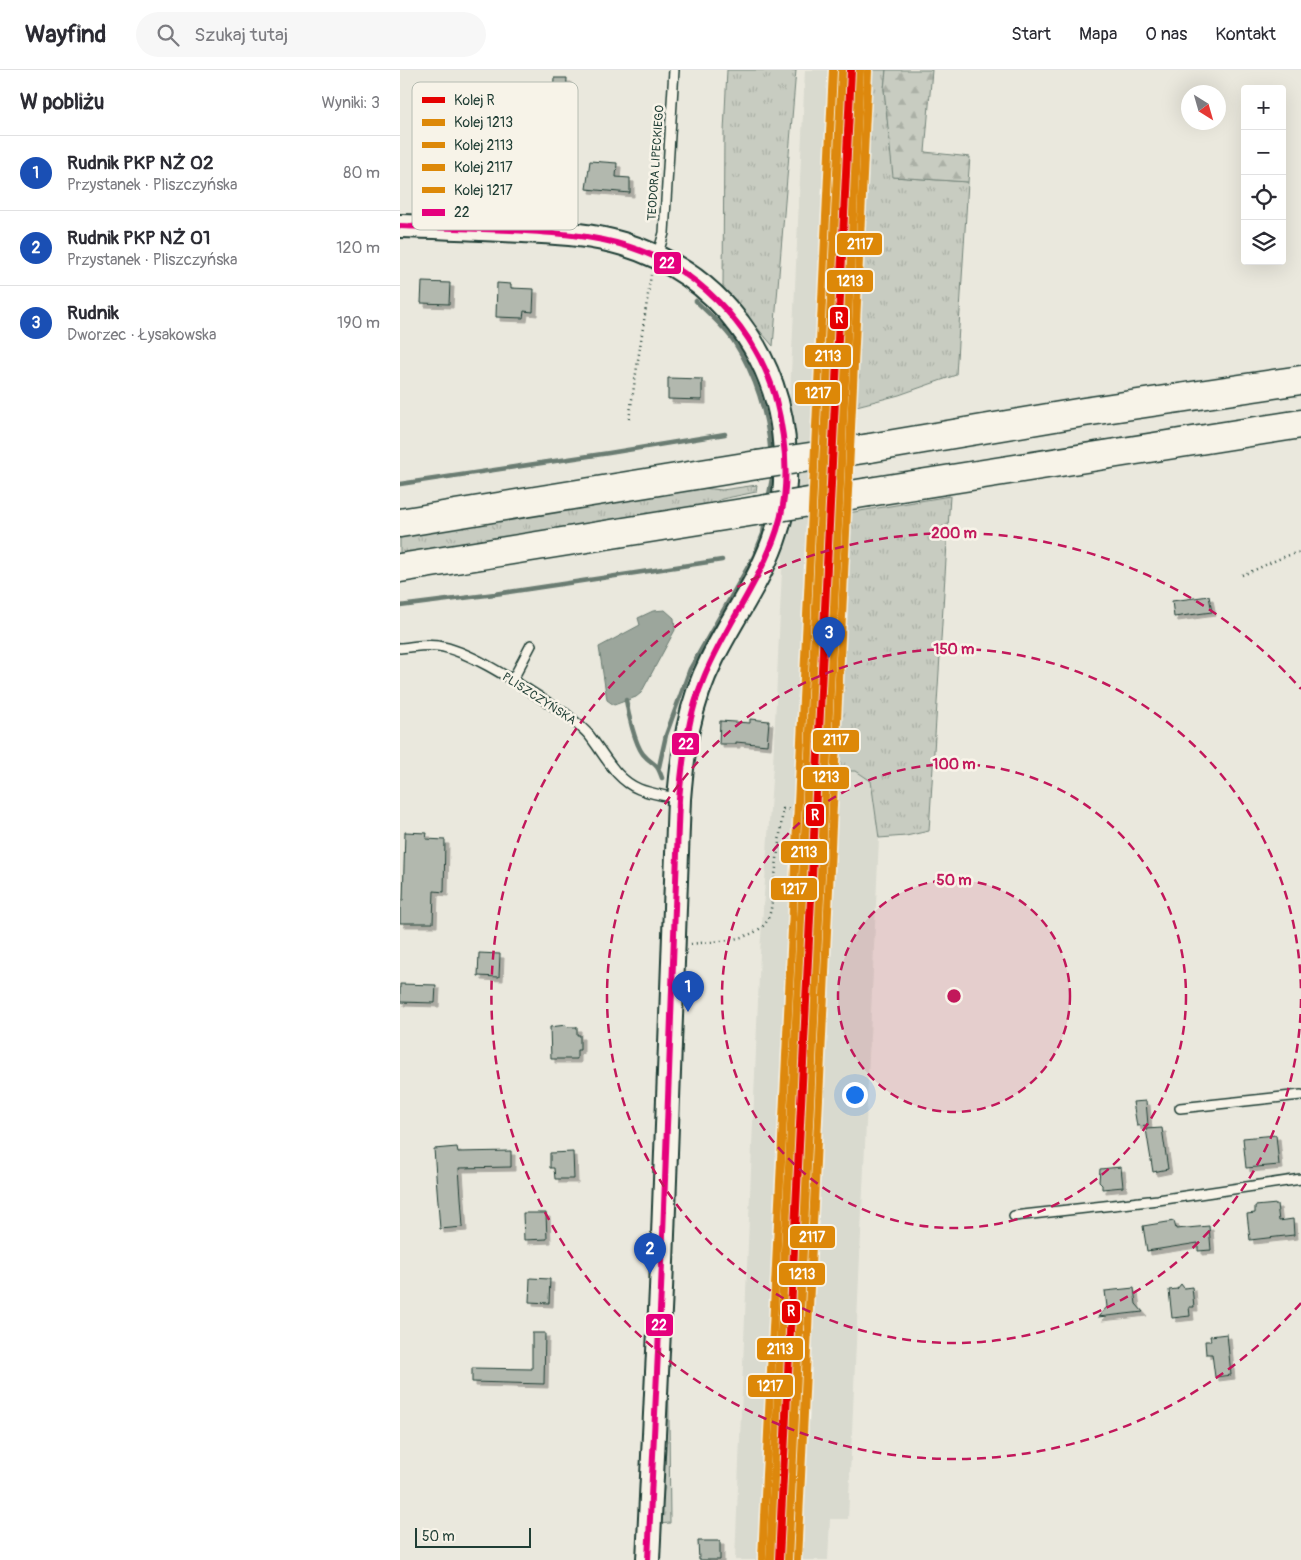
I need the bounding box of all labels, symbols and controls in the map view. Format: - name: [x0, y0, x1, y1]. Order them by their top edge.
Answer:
- search box: [136, 12, 486, 57]
- text: Wayfind: [25, 20, 106, 49]
- icon: search: [154, 21, 182, 49]
- text: Szukaj tutaj: [194, 23, 288, 47]
- text: Start: [1011, 23, 1051, 46]
- text: Mapa: [1079, 23, 1117, 46]
- text: O nas: [1145, 23, 1187, 46]
- text: Kontakt: [1215, 23, 1276, 46]
- legend: [412, 82, 578, 230]
- north arrow: [1181, 85, 1226, 130]
- map controls: [1241, 85, 1286, 265]
- button: +: [1241, 85, 1286, 130]
- text: W pobliżu: [20, 89, 104, 116]
- text: Kolej R: [454, 92, 495, 109]
- text: Wyniki: 3: [321, 93, 380, 113]
- street label: TEODORA LIPECKIEGO: [644, 104, 668, 221]
- text: Kolej 1213: [454, 114, 513, 131]
- button: −: [1241, 130, 1286, 175]
- text: Kolej 2113: [454, 137, 513, 154]
- text: Rudnik PKP NŻ 02: [67, 151, 214, 175]
- text: Kolej 2117: [454, 159, 513, 176]
- text: 1: [33, 163, 39, 183]
- text: 80 m: [343, 163, 380, 183]
- text: Przystanek · Pliszczyńska: [67, 175, 237, 195]
- button: locate: [1241, 175, 1286, 220]
- text: Kolej 1217: [454, 182, 513, 199]
- text: 22: [454, 204, 470, 221]
- button: layers: [1241, 220, 1286, 265]
- text: Rudnik PKP NŻ 01: [67, 226, 211, 250]
- line badge: 2117: [836, 232, 883, 256]
- text: 2117: [847, 236, 874, 253]
- text: 2: [32, 238, 40, 258]
- text: 120 m: [336, 238, 380, 258]
- text: Przystanek · Pliszczyńska: [67, 250, 237, 270]
- line badge: 22: [653, 251, 682, 275]
- text: 22: [659, 255, 675, 272]
- line badge: 1213: [826, 269, 874, 293]
- text: 1213: [837, 273, 863, 290]
- text: Rudnik: [67, 301, 119, 325]
- line badge: R: [829, 306, 849, 330]
- text: R: [835, 310, 843, 327]
- text: 3: [32, 313, 40, 333]
- text: 190 m: [337, 313, 380, 333]
- text: Dworzec · Łysakowska: [67, 325, 216, 345]
- line badge: 2113: [804, 344, 852, 368]
- text: 2113: [815, 348, 841, 365]
- line badge: 1217: [794, 381, 841, 405]
- text: 1217: [805, 385, 832, 402]
- text: 200 m: [931, 524, 977, 543]
- pin: 3: [813, 617, 845, 658]
- text: 150 m: [934, 640, 974, 659]
- street label: PLISZCZYŃSKA: [499, 669, 579, 729]
- line badge: 2117: [812, 729, 860, 753]
- line badge: 22: [671, 732, 700, 756]
- text: 2117: [823, 732, 850, 749]
- text: 22: [678, 736, 694, 753]
- text: 100 m: [933, 755, 975, 774]
- line badge: 1213: [802, 766, 850, 790]
- text: 1213: [813, 769, 839, 786]
- line badge: R: [805, 803, 825, 827]
- text: R: [811, 807, 819, 824]
- line badge: 2113: [780, 840, 828, 864]
- text: 2113: [791, 844, 817, 861]
- text: 50 m: [937, 871, 971, 890]
- line badge: 1217: [770, 877, 818, 901]
- text: 1217: [781, 881, 808, 898]
- pin: 1: [672, 971, 704, 1012]
- centre of rings: [945, 987, 963, 1005]
- your location: [842, 1082, 868, 1108]
- line badge: 2117: [789, 1225, 836, 1249]
- text: 2117: [799, 1229, 826, 1246]
- pin: 2: [634, 1233, 666, 1274]
- line badge: 1213: [778, 1262, 826, 1286]
- text: 1213: [789, 1266, 815, 1283]
- line badge: R: [781, 1300, 801, 1324]
- text: R: [787, 1303, 795, 1320]
- line badge: 22: [645, 1313, 674, 1337]
- text: 22: [651, 1317, 667, 1334]
- line badge: 2113: [756, 1337, 804, 1361]
- text: 2113: [767, 1341, 793, 1358]
- line badge: 1217: [747, 1374, 794, 1398]
- text: 1217: [757, 1378, 784, 1395]
- scale bar: [415, 1525, 531, 1548]
- text: 50 m: [422, 1528, 455, 1545]

